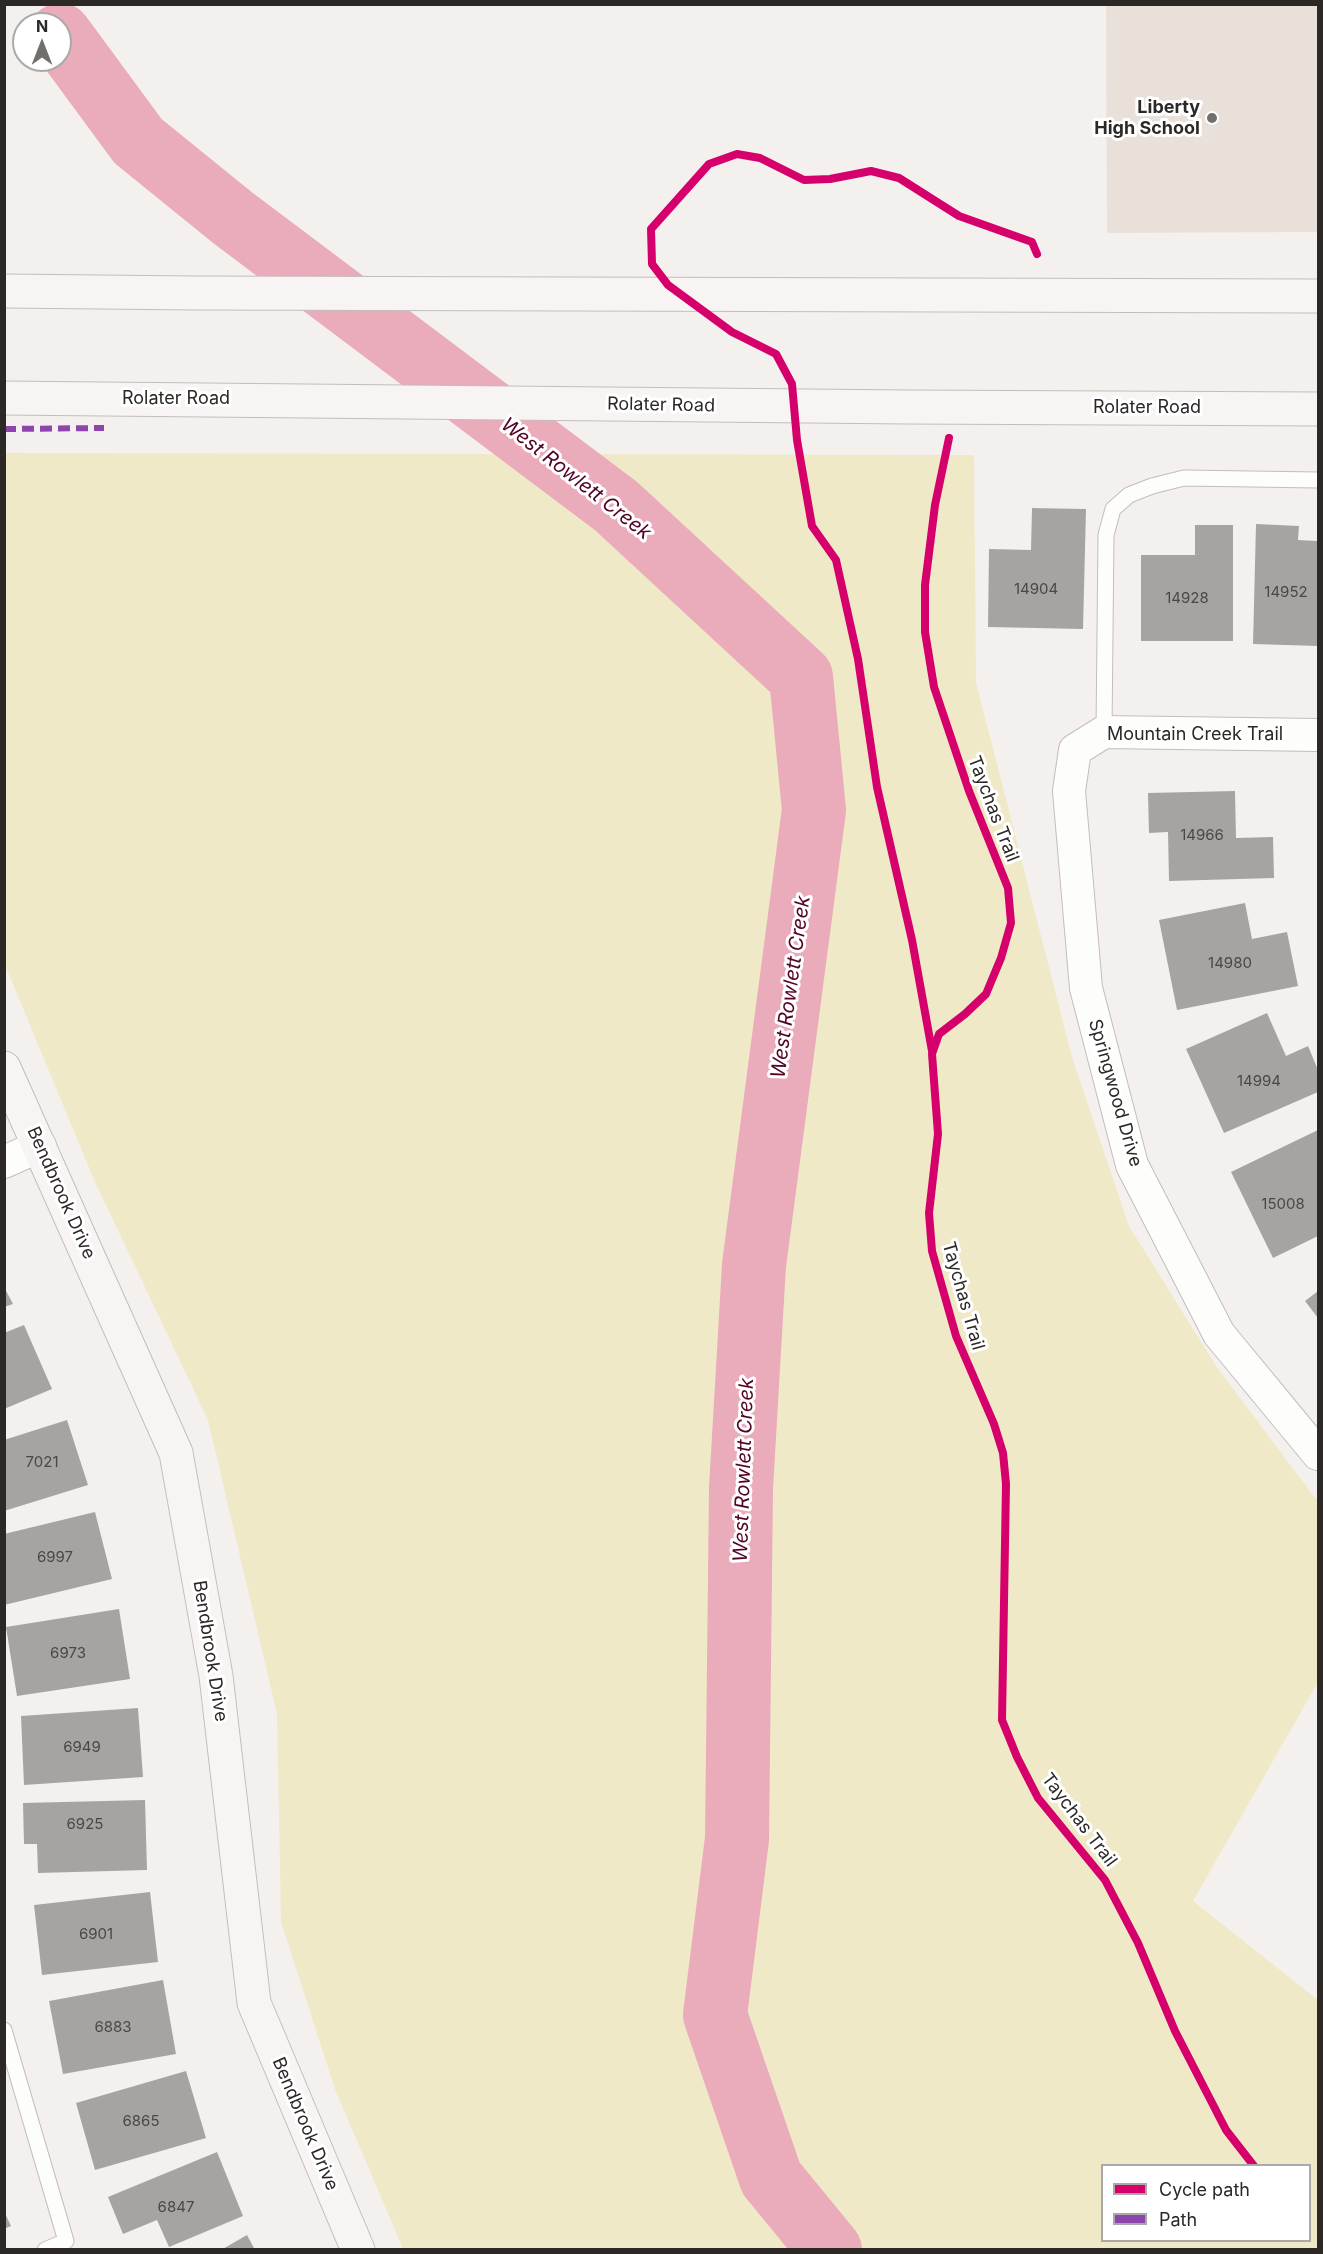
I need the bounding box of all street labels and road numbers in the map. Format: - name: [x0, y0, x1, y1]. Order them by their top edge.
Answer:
- street label: Rolater Road: [122, 388, 230, 410]
- street label: Rolater Road: [607, 393, 715, 417]
- street label: Rolater Road: [1093, 397, 1201, 419]
- street label: Mountain Creek Trail: [1107, 724, 1283, 746]
- street label: Taychas Trail: [963, 753, 1023, 865]
- street label: Springwood Drive: [1084, 1017, 1146, 1169]
- street label: Bendbrook Drive: [22, 1123, 100, 1263]
- street label: Taychas Trail: [937, 1239, 989, 1353]
- street label: Bendbrook Drive: [188, 1579, 232, 1723]
- street label: Taychas Trail: [1037, 1769, 1121, 1871]
- street label: Bendbrook Drive: [267, 2054, 343, 2194]

